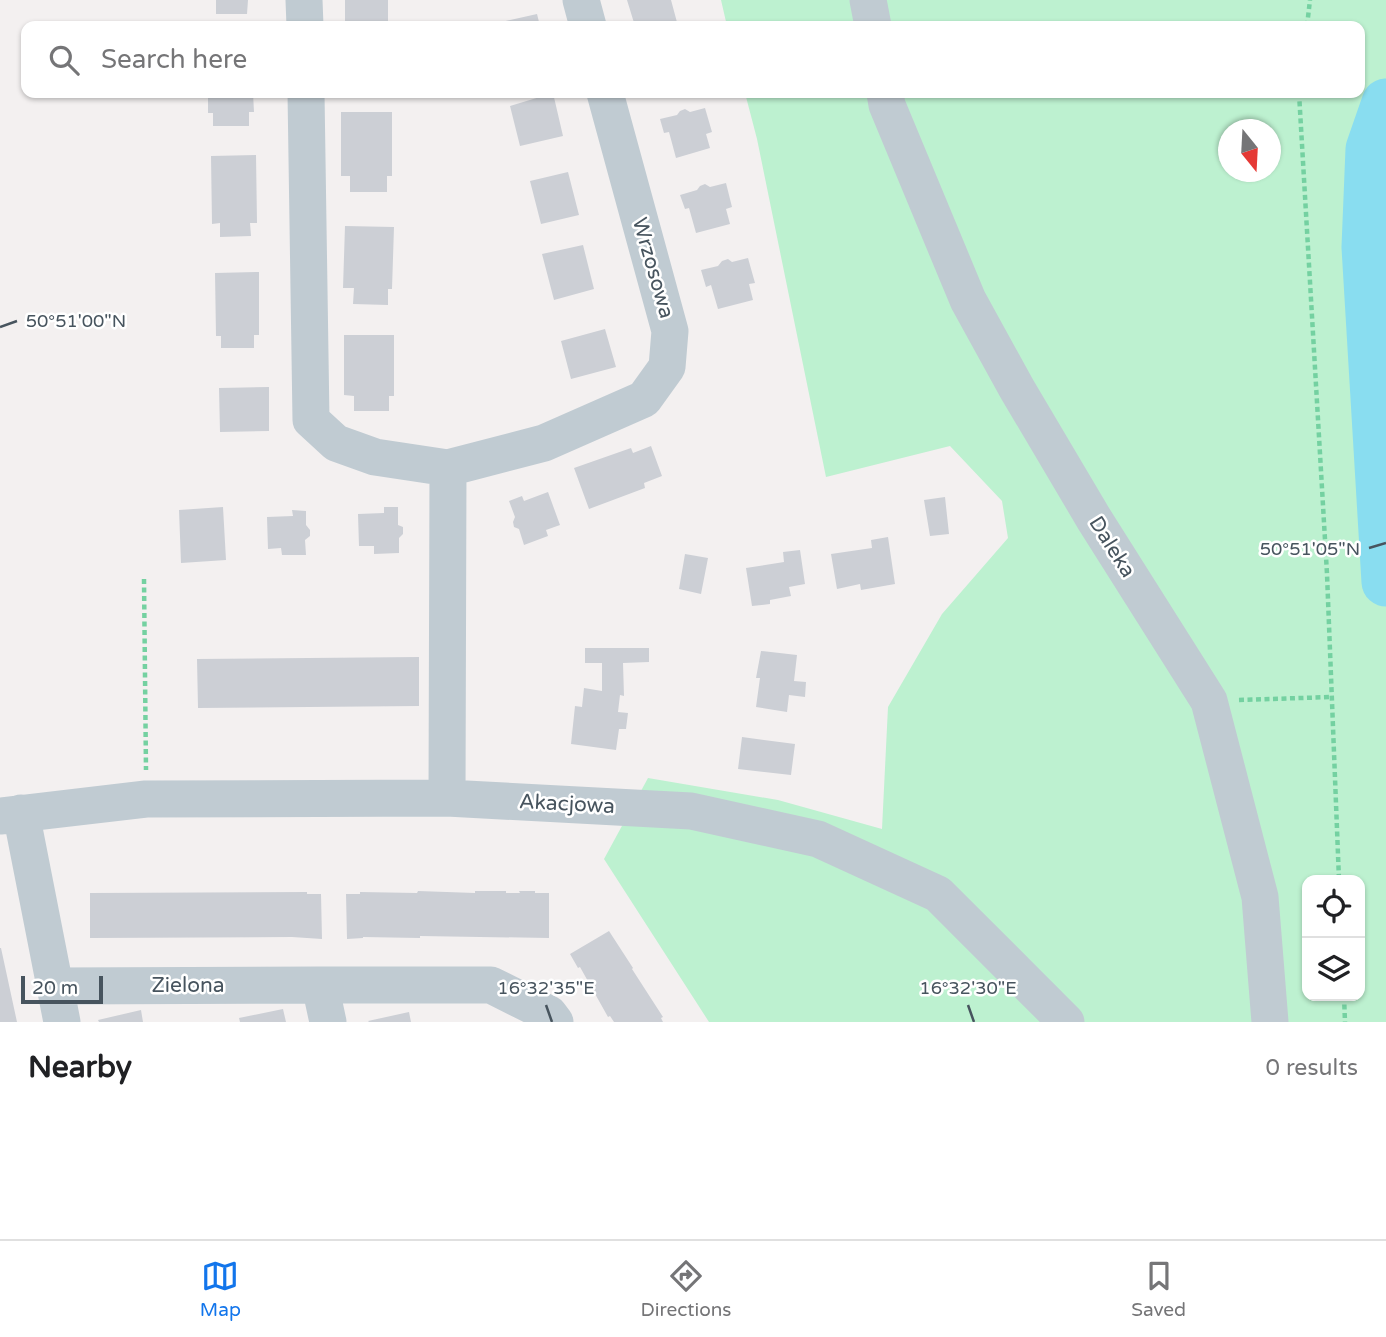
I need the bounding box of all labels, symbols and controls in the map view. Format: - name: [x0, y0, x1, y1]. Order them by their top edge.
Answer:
- search box: [21, 21, 1365, 98]
- icon: search: [45, 41, 83, 79]
- text: Search here: [101, 44, 247, 75]
- north arrow: [1218, 119, 1281, 182]
- street label: Wrzosowa: [627, 215, 679, 321]
- text: 50°51'00"N: [26, 310, 126, 332]
- street label: Daleka: [1084, 512, 1140, 582]
- text: 50°51'05"N: [1260, 538, 1360, 560]
- street label: Akacjowa: [518, 789, 616, 819]
- map controls: [1302, 875, 1365, 1001]
- button: locate: [1302, 875, 1365, 938]
- button: layers: [1302, 938, 1365, 1001]
- scale bar: [21, 973, 103, 1005]
- street label: Zielona: [151, 973, 225, 998]
- text: 20 m: [32, 977, 78, 999]
- text: 16°32'35"E: [497, 977, 595, 999]
- text: 16°32'30"E: [919, 977, 1017, 999]
- text: Nearby: [28, 1049, 132, 1086]
- text: 0 results: [1265, 1054, 1358, 1082]
- tab: Map: [200, 1257, 241, 1321]
- tab: Directions: [641, 1257, 732, 1321]
- tab: Saved: [1131, 1257, 1186, 1321]

